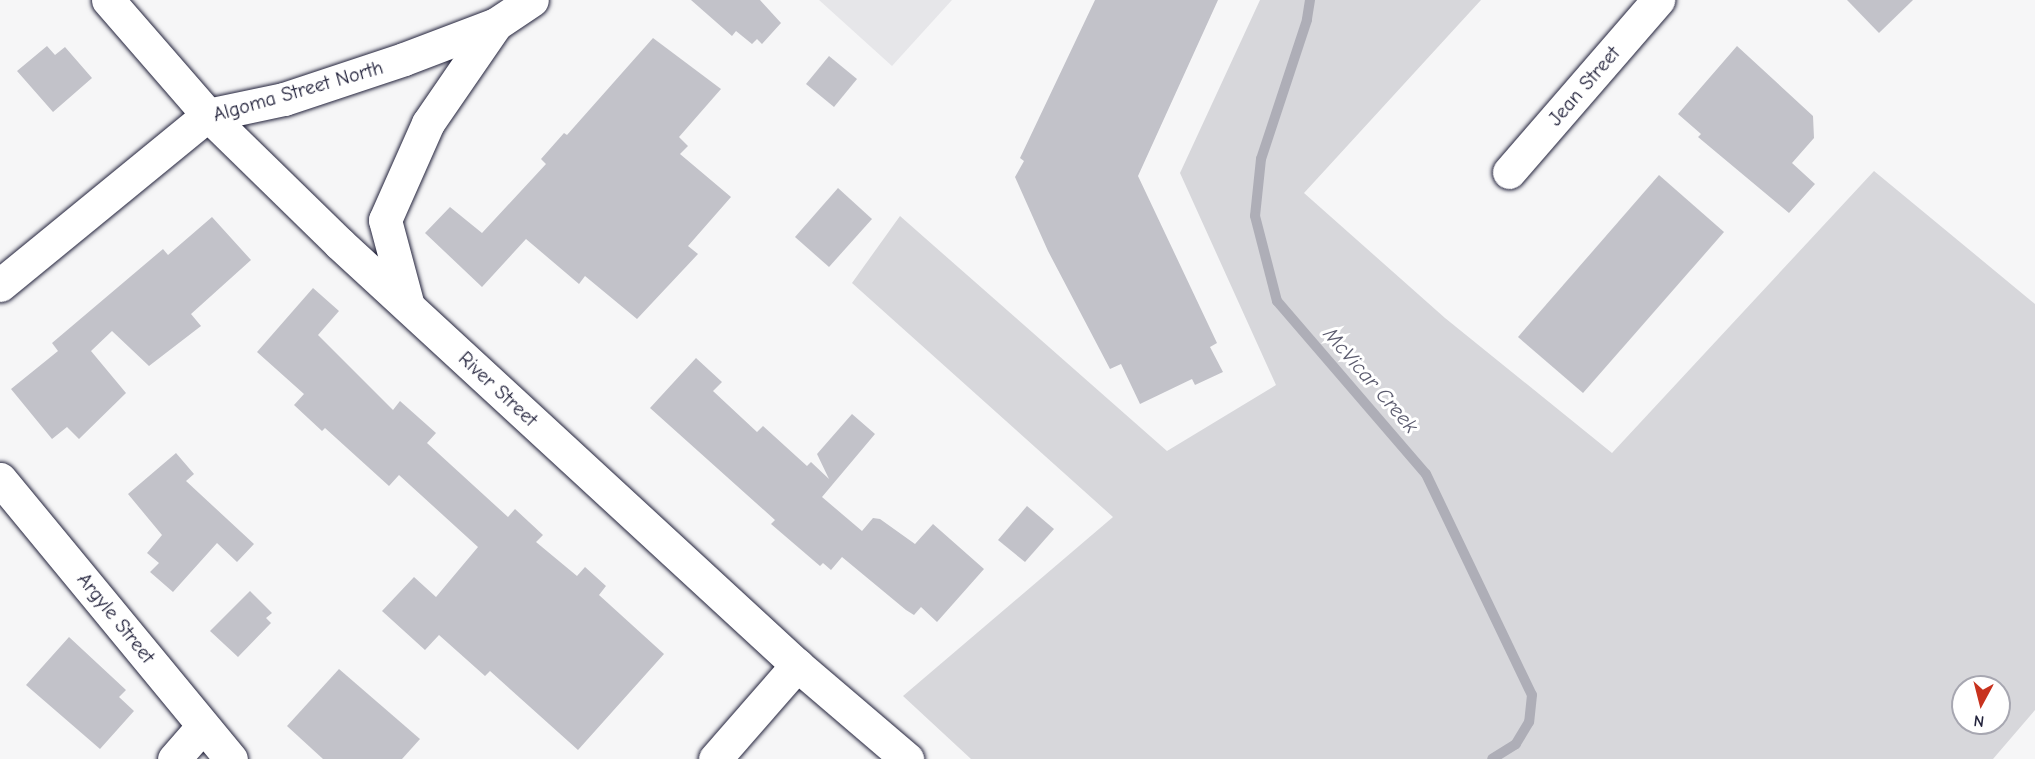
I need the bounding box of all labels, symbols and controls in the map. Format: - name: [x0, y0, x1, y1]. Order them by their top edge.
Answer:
- street label: Jean Street: [1543, 41, 1625, 131]
- street label: Algoma Street North: [210, 55, 386, 127]
- water label: McVicar Creek: [1318, 322, 1424, 438]
- street label: River Street: [454, 346, 542, 432]
- street label: Argyle Street: [72, 568, 160, 668]
- north arrow: [1951, 675, 2011, 735]
- text: N: [1973, 711, 1985, 730]

